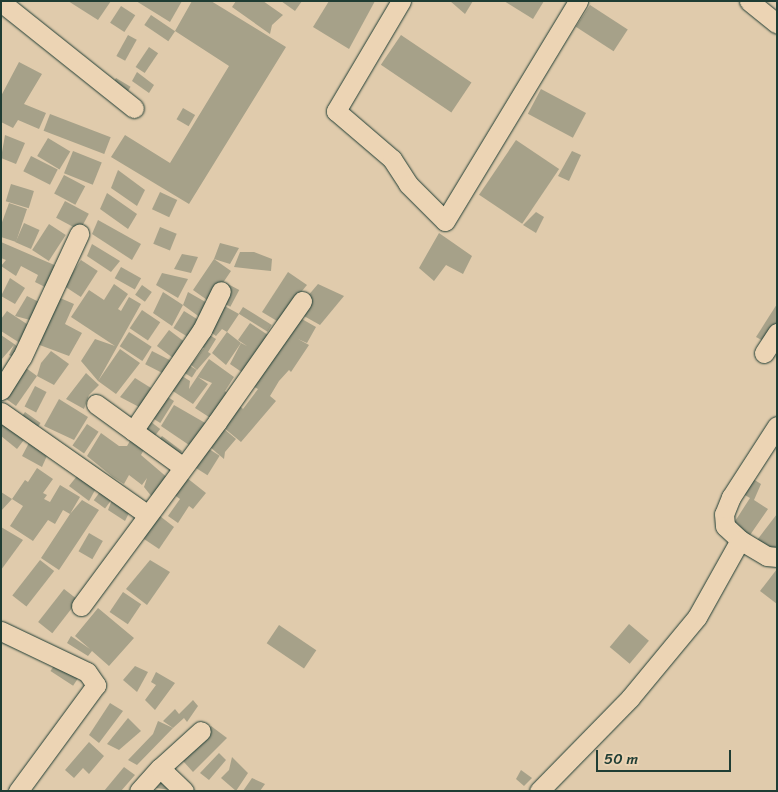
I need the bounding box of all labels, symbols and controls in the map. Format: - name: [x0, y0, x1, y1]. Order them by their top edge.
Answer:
- scale bar: [598, 740, 733, 772]
- text: 50 m: [604, 746, 638, 772]

